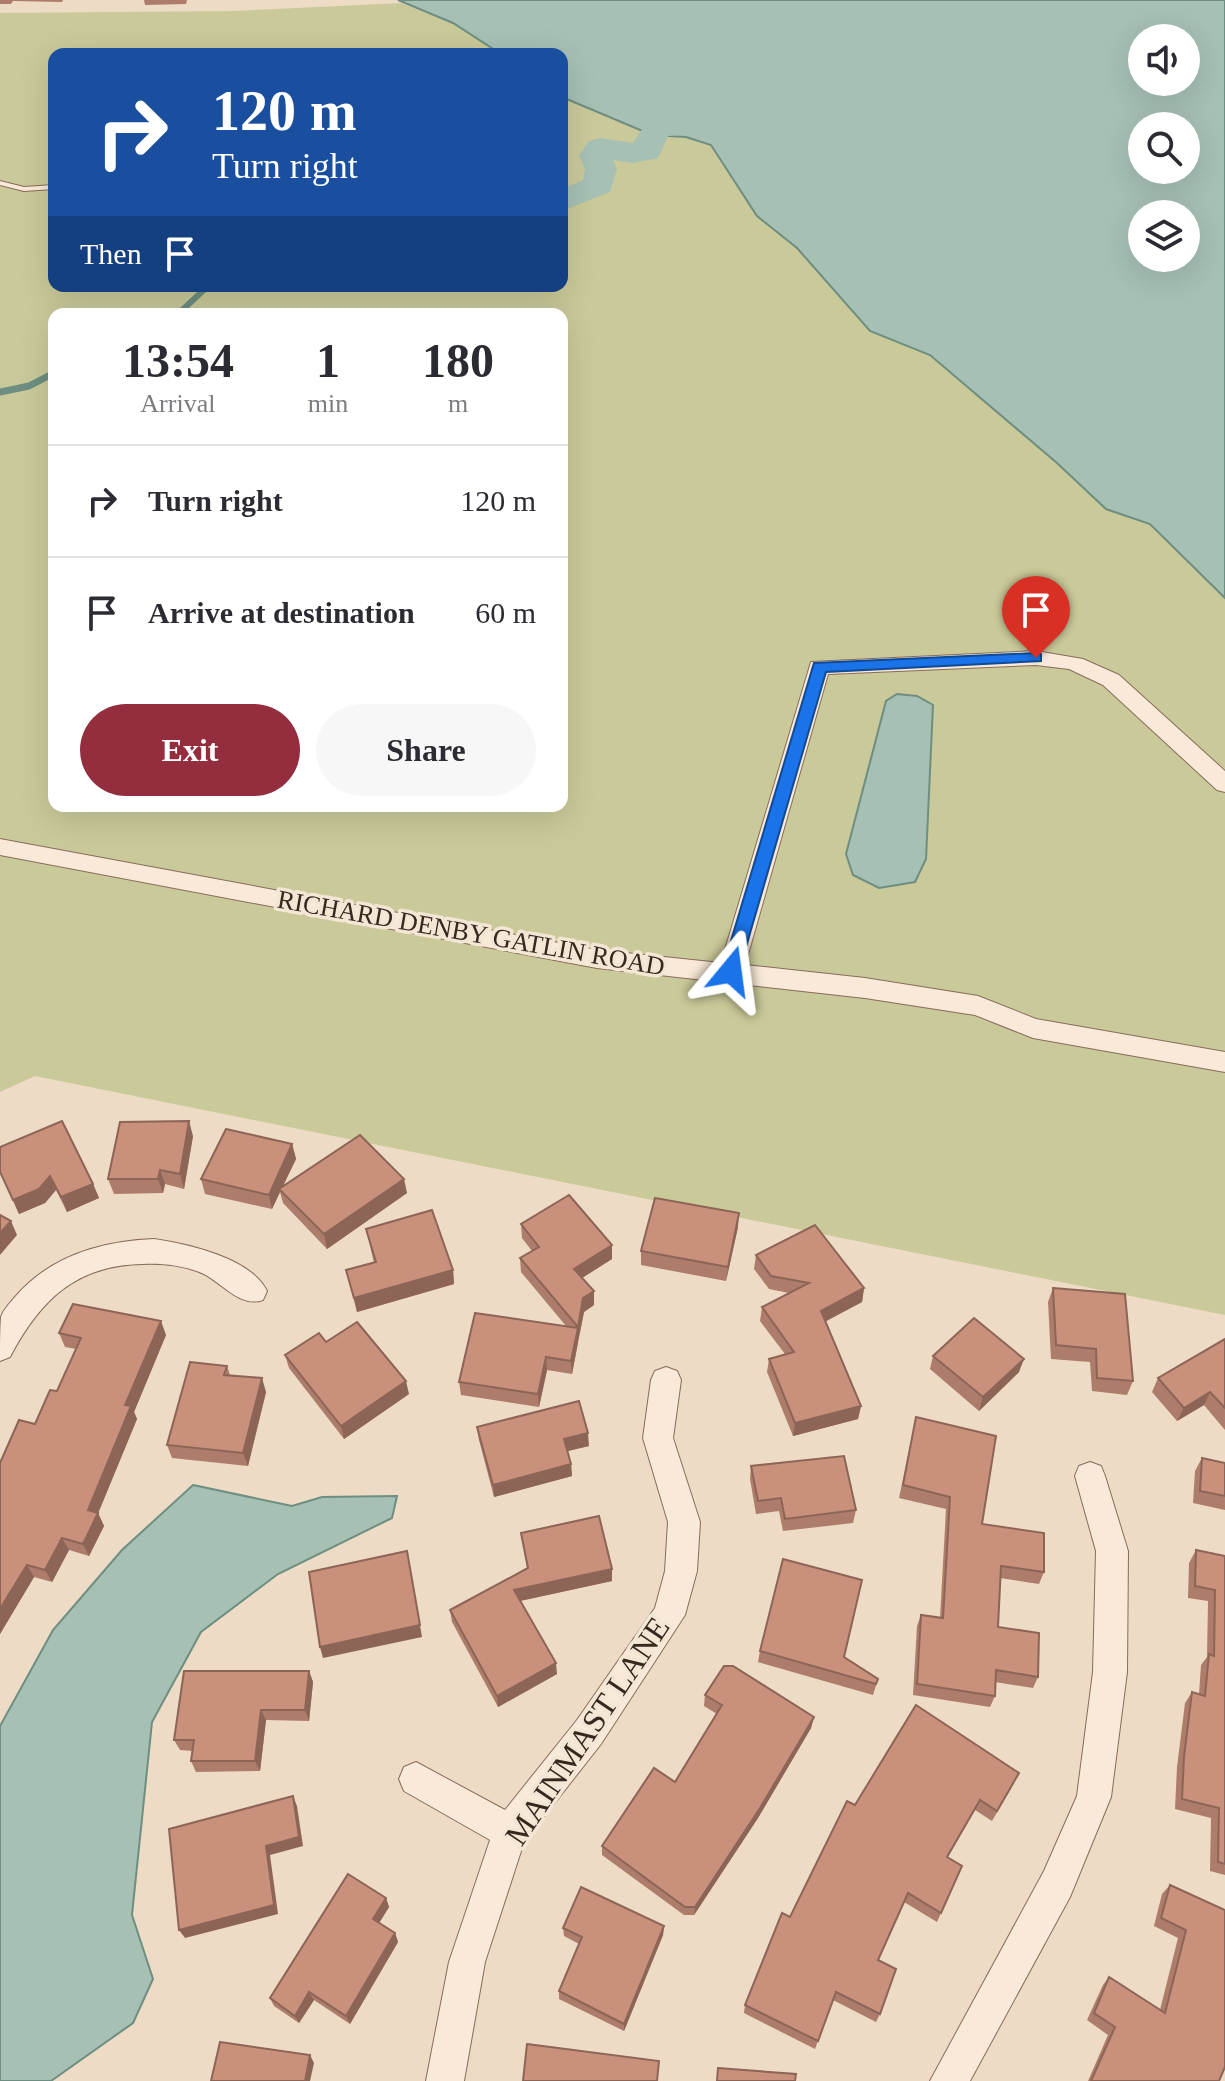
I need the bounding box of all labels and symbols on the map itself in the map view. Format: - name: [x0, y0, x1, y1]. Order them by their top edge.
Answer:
- pin: [1002, 576, 1070, 658]
- street label: RICHARD DENBY GATLIN ROAD: [275, 885, 667, 981]
- position arrow: [689, 929, 773, 1013]
- street label: MAINMAST LANE: [497, 1610, 677, 1852]

